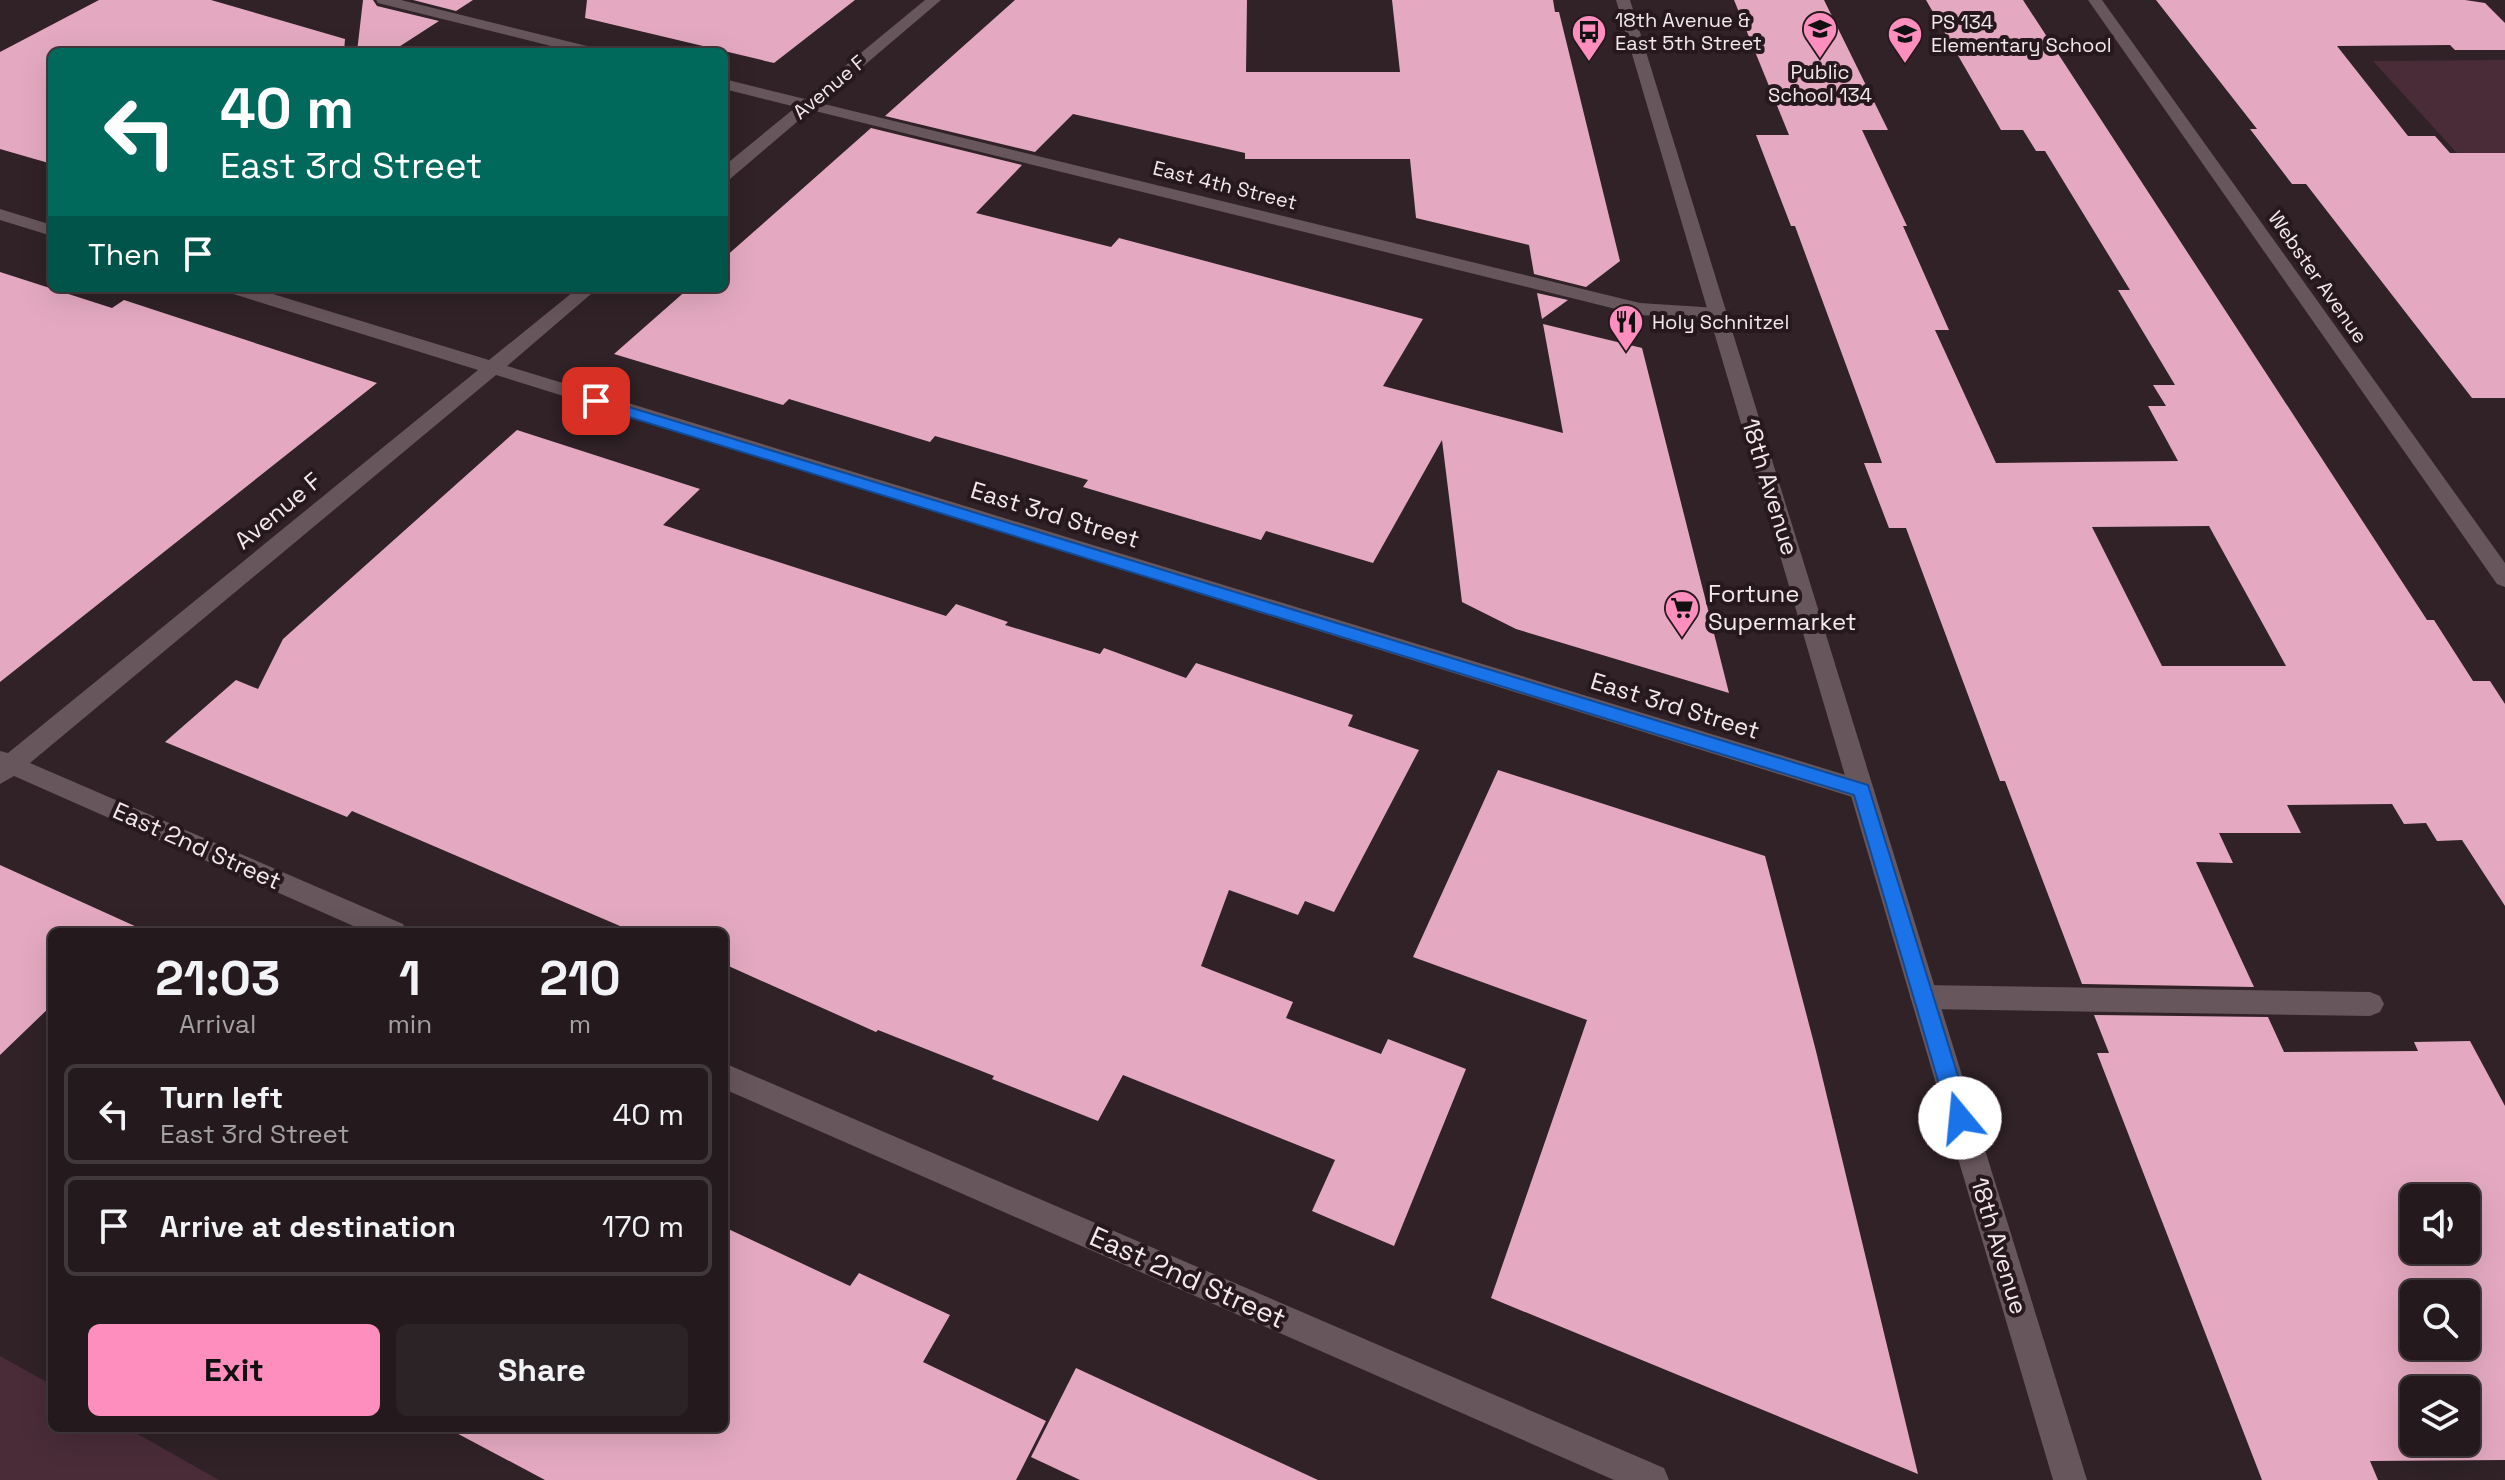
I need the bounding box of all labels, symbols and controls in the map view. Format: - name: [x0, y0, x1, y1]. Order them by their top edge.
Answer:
- place label: 18th Avenue & East 5th Street: [1615, 7, 1762, 56]
- place label: PS 134 Elementary School: [1931, 9, 2112, 58]
- school or university icon: Public School 134: [1801, 10, 1839, 60]
- bus stop icon: 18th Avenue & East 5th Street: [1570, 13, 1608, 63]
- school or university icon: PS 134 Elementary School: [1886, 15, 1924, 65]
- street label: Avenue F: [787, 49, 871, 125]
- place label: Public School 134: [1768, 59, 1872, 108]
- text: 40 m: [220, 73, 354, 144]
- icon: left: [88, 80, 192, 184]
- text: East 3rd Street: [220, 143, 482, 189]
- street label: East 4th Street: [1150, 155, 1300, 215]
- street label: Webster Avenue: [2263, 206, 2373, 348]
- icon: arrive: [176, 232, 220, 276]
- text: Then: [88, 235, 160, 274]
- restaurant icon: Holy Schnitzel: [1607, 303, 1645, 353]
- place label: Holy Schnitzel: [1652, 309, 1789, 335]
- pin: [562, 367, 630, 435]
- icon: arrive: [574, 379, 618, 423]
- street label: 18th Avenue: [1735, 415, 1806, 559]
- street label: Avenue F: [228, 465, 327, 556]
- street label: East 3rd Street: [967, 474, 1143, 555]
- place label: Fortune Supermarket: [1708, 578, 1857, 637]
- supermarket icon: Fortune Supermarket: [1663, 589, 1701, 639]
- street label: East 3rd Street: [1587, 665, 1763, 746]
- street label: East 2nd Street: [108, 795, 286, 897]
- text: 21:03: [155, 948, 280, 1009]
- text: 1: [399, 948, 421, 1009]
- text: 210: [539, 948, 621, 1009]
- text: Arrival: [179, 1007, 256, 1041]
- text: min: [387, 1007, 432, 1041]
- text: m: [569, 1007, 591, 1041]
- position arrow: [1918, 1076, 2002, 1160]
- text: Turn left: [160, 1078, 283, 1117]
- icon: left: [92, 1092, 136, 1136]
- text: 40 m: [613, 1095, 684, 1134]
- text: East 3rd Street: [160, 1117, 349, 1151]
- street label: 18th Avenue: [1964, 1174, 2035, 1318]
- map controls: [2400, 1184, 2480, 1456]
- button: sound: [2400, 1184, 2480, 1264]
- icon: arrive: [92, 1204, 136, 1248]
- text: Arrive at destination: [160, 1207, 456, 1246]
- text: 170 m: [602, 1207, 684, 1246]
- street label: East 2nd Street: [1084, 1218, 1292, 1336]
- button: search: [2400, 1280, 2480, 1360]
- button: Exit: [88, 1324, 380, 1416]
- button: Share: [396, 1324, 688, 1416]
- button: layers: [2400, 1376, 2480, 1456]

